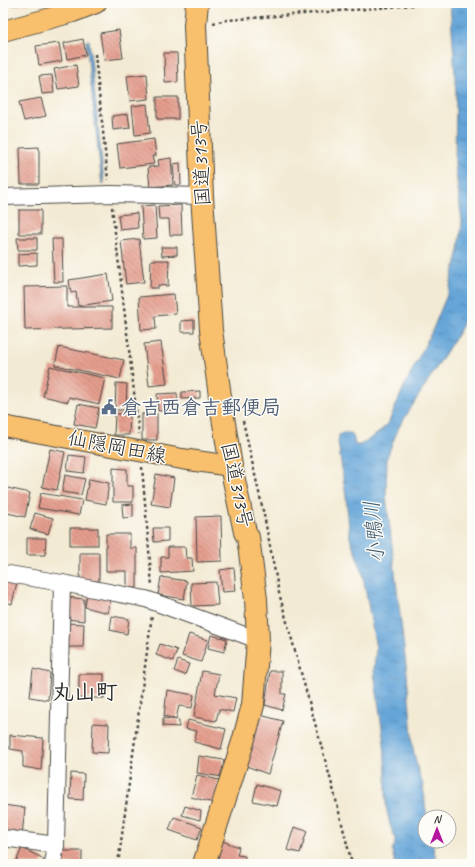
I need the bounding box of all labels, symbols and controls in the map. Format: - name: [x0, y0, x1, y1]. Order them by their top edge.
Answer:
- street label: 国道313号: [186, 119, 216, 207]
- place label: 倉吉西倉吉郵便局: [121, 395, 281, 420]
- public building icon: 倉吉西倉吉郵便局: [100, 398, 118, 416]
- street label: 仙隠岡田線: [66, 425, 168, 469]
- street label: 国道313号: [216, 440, 258, 530]
- water label: 小鴨川: [358, 499, 390, 565]
- district label: 丸山町: [52, 678, 118, 706]
- north arrow: [417, 809, 457, 849]
- text: N: [434, 812, 443, 826]

